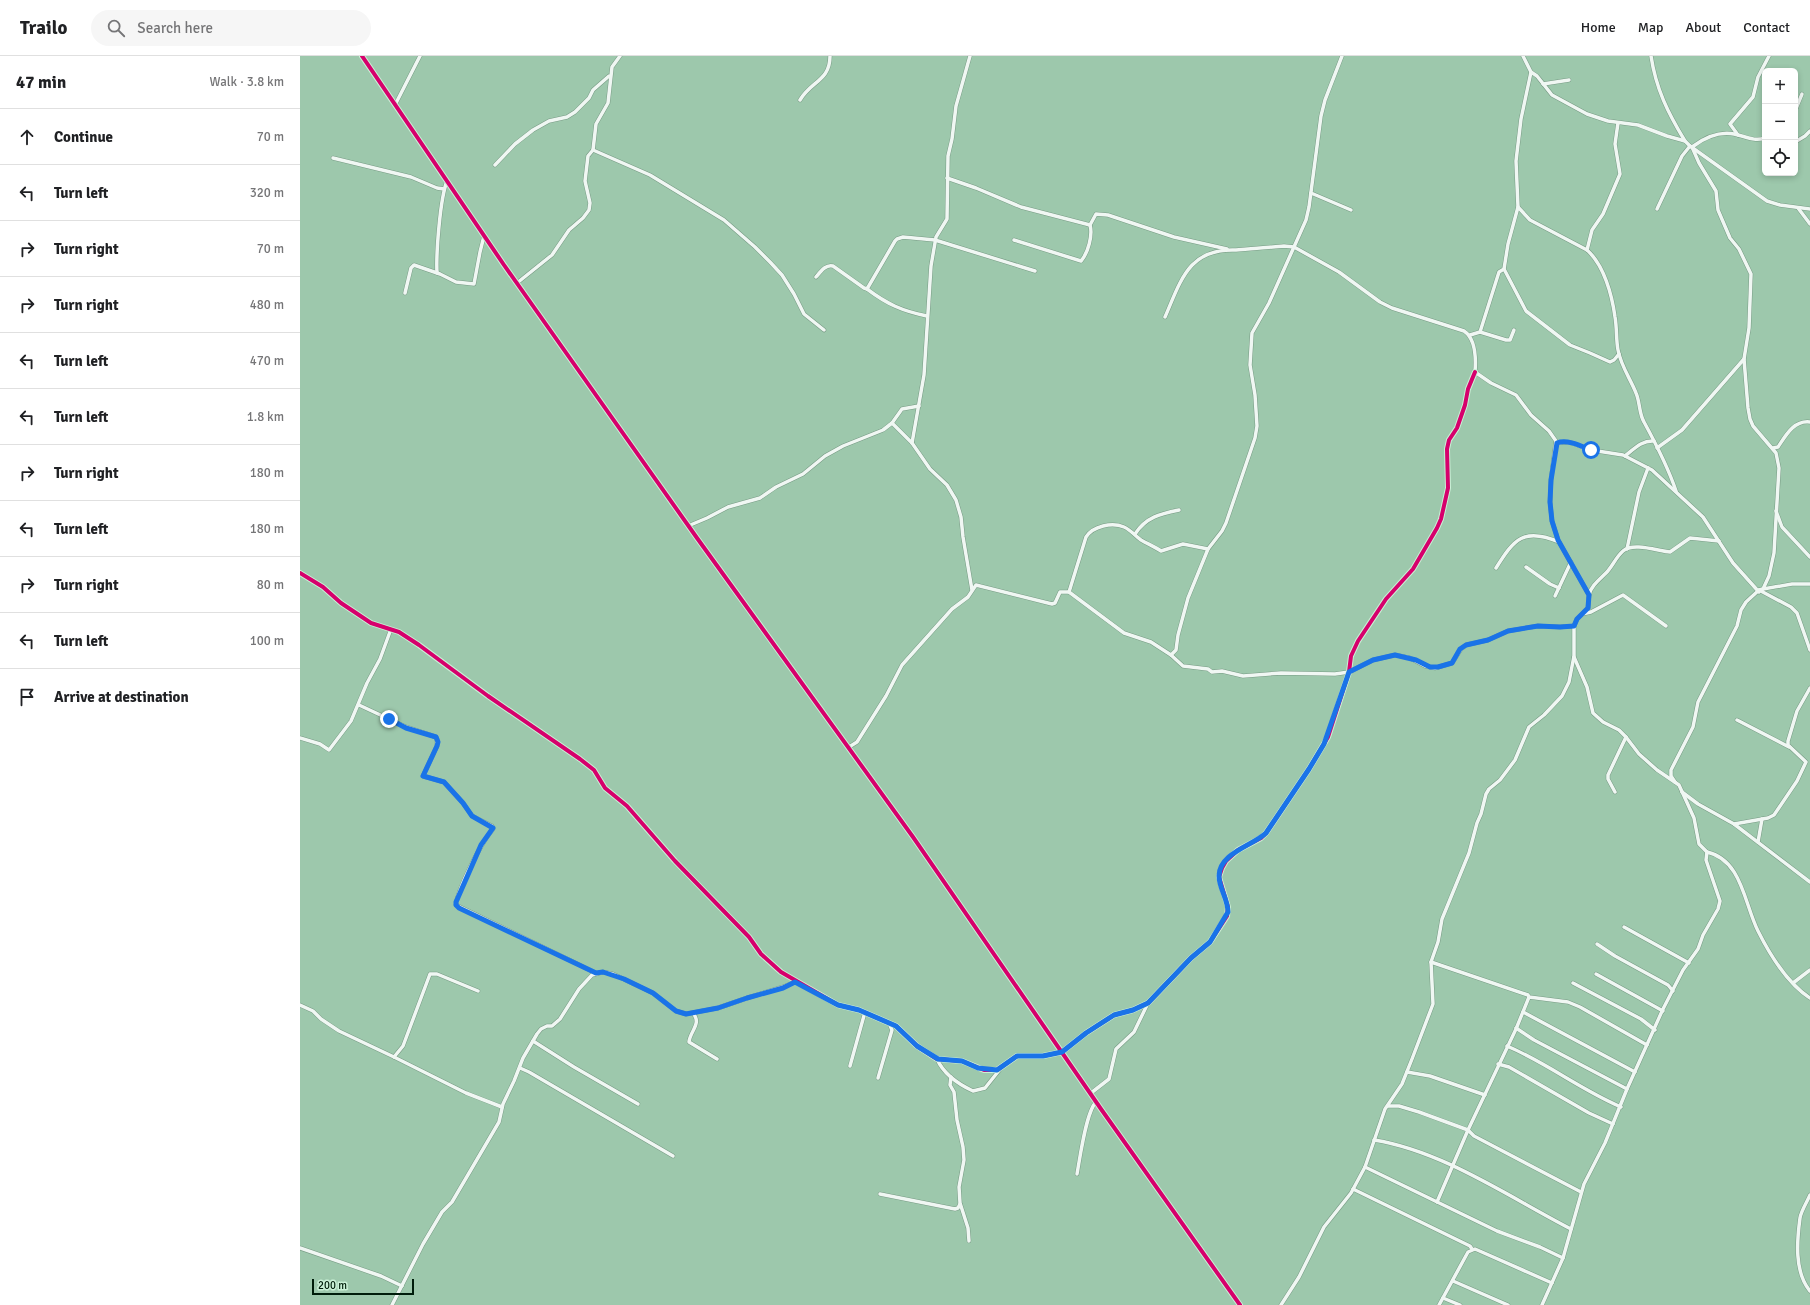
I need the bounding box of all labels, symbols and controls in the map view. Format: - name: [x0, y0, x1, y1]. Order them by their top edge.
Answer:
- search box: [91, 10, 371, 46]
- text: Trailo: [20, 16, 67, 40]
- icon: search: [105, 17, 127, 39]
- text: Search here: [137, 19, 213, 37]
- text: Home: [1581, 19, 1616, 36]
- text: Map: [1638, 19, 1663, 36]
- text: About: [1685, 19, 1721, 36]
- text: Contact: [1743, 19, 1790, 36]
- map controls: [1762, 68, 1798, 176]
- button: +: [1762, 68, 1798, 104]
- text: 47 min: [16, 72, 66, 93]
- text: Walk · 3.8 km: [210, 74, 284, 90]
- button: −: [1762, 104, 1798, 140]
- icon: ahead: [16, 126, 38, 148]
- text: Continue: [54, 128, 113, 146]
- text: 70 m: [257, 129, 284, 145]
- button: locate: [1762, 140, 1798, 176]
- icon: left: [16, 182, 38, 204]
- text: Turn left: [54, 184, 108, 202]
- text: 320 m: [250, 185, 284, 201]
- icon: right: [16, 238, 38, 260]
- text: Turn right: [54, 240, 119, 258]
- text: 70 m: [257, 241, 284, 257]
- icon: right: [16, 294, 38, 316]
- text: Turn right: [54, 296, 119, 314]
- text: 480 m: [250, 297, 284, 313]
- icon: left: [16, 350, 38, 372]
- text: Turn left: [54, 352, 108, 370]
- text: 470 m: [250, 353, 284, 369]
- icon: left: [16, 406, 38, 428]
- text: Turn left: [54, 408, 108, 426]
- text: 1.8 km: [247, 409, 284, 425]
- route start: [1582, 441, 1600, 459]
- icon: right: [16, 462, 38, 484]
- text: Turn right: [54, 464, 119, 482]
- text: 180 m: [250, 465, 284, 481]
- icon: left: [16, 518, 38, 540]
- text: Turn left: [54, 520, 108, 538]
- text: 180 m: [250, 521, 284, 537]
- icon: right: [16, 574, 38, 596]
- text: Turn right: [54, 576, 119, 594]
- text: 80 m: [257, 577, 284, 593]
- icon: left: [16, 630, 38, 652]
- text: Turn left: [54, 632, 108, 650]
- text: 100 m: [250, 633, 284, 649]
- icon: arrive: [16, 686, 38, 708]
- text: Arrive at destination: [54, 688, 189, 706]
- route end: [380, 710, 398, 728]
- scale bar: [312, 1277, 414, 1296]
- text: 200 m: [318, 1279, 347, 1292]

